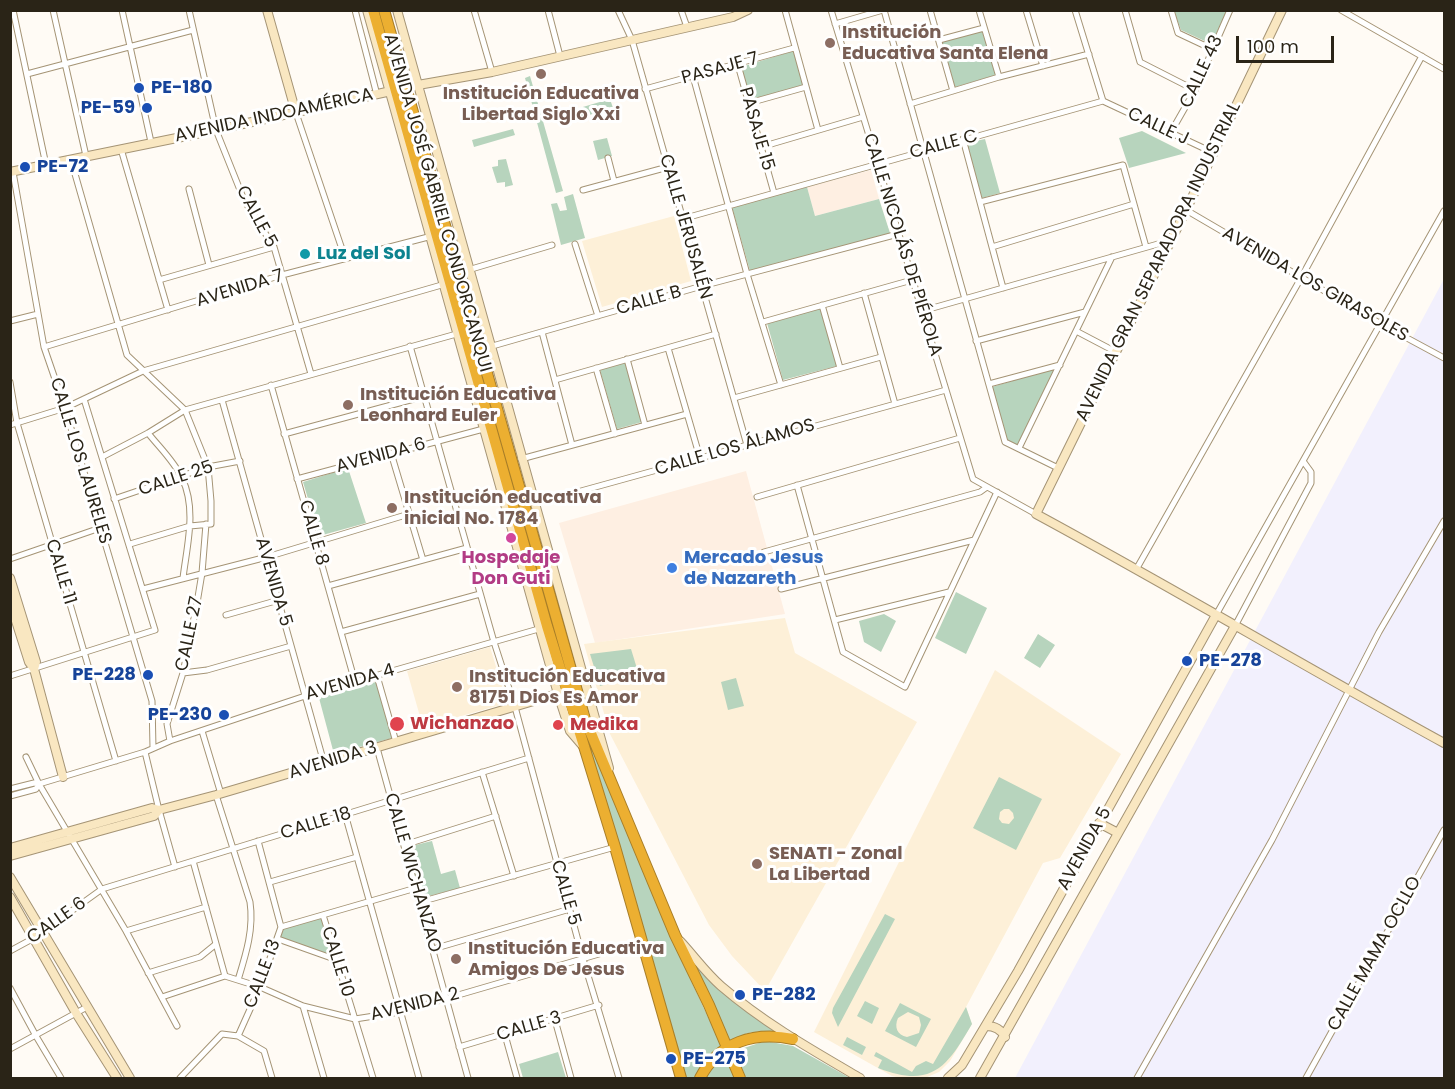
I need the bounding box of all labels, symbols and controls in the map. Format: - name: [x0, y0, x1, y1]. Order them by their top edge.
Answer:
- place label: Institución Educativa Santa Elena: [842, 22, 1048, 64]
- scale bar: [1239, 24, 1336, 62]
- street label: AVENIDA JOSÉ GABRIEL CONDORCANQUI: [378, 31, 496, 375]
- street label: CALLE 43: [1176, 32, 1228, 112]
- text: 100 m: [1247, 34, 1299, 59]
- marker: Institución Educativa Santa Elena: [823, 36, 837, 50]
- street label: PASAJE 7: [679, 48, 761, 90]
- marker: Institución Educativa Libertad Siglo Xxi: [534, 67, 548, 81]
- place label: PE-180: [151, 77, 213, 99]
- marker: PE-180: [132, 81, 146, 95]
- place label: Institución Educativa Libertad Siglo Xxi: [443, 83, 639, 125]
- street label: AVENIDA INDOAMÉRICA: [173, 84, 375, 148]
- street label: PASAJE 15: [734, 85, 778, 173]
- place label: PE-59: [81, 97, 135, 119]
- street label: AVENIDA GRAN SEPARADORA INDUSTRIAL: [1072, 99, 1246, 425]
- marker: PE-59: [140, 101, 154, 115]
- street label: CALLE J: [1124, 103, 1192, 151]
- street label: CALLE C: [908, 126, 980, 164]
- street label: CALLE NICOLÁS DE PIÉROLA: [858, 131, 946, 359]
- street label: CALLE JERUSALÉN: [654, 152, 716, 302]
- place label: PE-72: [37, 156, 88, 178]
- marker: PE-72: [18, 160, 32, 174]
- street label: CALLE 5: [231, 182, 281, 252]
- street label: AVENIDA LOS GIRASOLES: [1218, 223, 1412, 347]
- place label: Luz del Sol: [317, 243, 411, 265]
- marker: Luz del Sol: [298, 247, 312, 261]
- street label: AVENIDA 7: [194, 265, 286, 313]
- street label: CALLE B: [614, 281, 684, 321]
- street label: CALLE LOS LAURELES: [44, 375, 116, 547]
- place label: Institución Educativa Leonhard Euler: [360, 384, 556, 426]
- marker: Institución Educativa Leonhard Euler: [341, 398, 355, 412]
- street label: CALLE LOS ÁLAMOS: [653, 415, 817, 481]
- street label: AVENIDA 6: [334, 434, 428, 478]
- street label: CALLE 25: [136, 457, 216, 501]
- place label: Institución educativa inicial No. 1784: [404, 487, 602, 530]
- street label: CALLE 8: [293, 498, 333, 568]
- marker: Institución educativa inicial No. 1784: [385, 501, 399, 515]
- marker: Hospedaje Don Guti: [504, 531, 518, 545]
- street label: AVENIDA 5: [250, 535, 296, 629]
- street label: CALLE 11: [40, 537, 80, 607]
- place label: Hospedaje Don Guti: [462, 547, 560, 590]
- place label: Mercado Jesus de Nazareth: [684, 547, 824, 590]
- marker: Mercado Jesus de Nazareth: [665, 561, 679, 575]
- street label: CALLE 27: [172, 595, 208, 673]
- place label: PE-278: [1199, 650, 1262, 672]
- marker: PE-278: [1180, 654, 1194, 668]
- street label: AVENIDA 4: [303, 660, 397, 706]
- place label: PE-228: [72, 664, 136, 686]
- place label: Institución Educativa 81751 Dios Es Amor: [469, 666, 665, 708]
- marker: PE-228: [141, 668, 155, 682]
- marker: Institución Educativa 81751 Dios Es Amor: [450, 680, 464, 694]
- place label: PE-230: [148, 704, 212, 726]
- marker: PE-230: [217, 708, 231, 722]
- place label: Wichanzao: [410, 713, 514, 735]
- place label: Medika: [570, 714, 638, 736]
- marker: Wichanzao: [388, 715, 406, 733]
- marker: Medika: [551, 718, 565, 732]
- street label: AVENIDA 3: [286, 737, 380, 785]
- street label: CALLE WICHANZAO: [379, 791, 445, 955]
- street label: CALLE 18: [278, 803, 354, 845]
- street label: AVENIDA 5: [1053, 804, 1117, 894]
- place label: SENATI - Zonal La Libertad: [769, 843, 902, 886]
- marker: SENATI - Zonal La Libertad: [750, 857, 764, 871]
- street label: CALLE 5: [545, 858, 585, 928]
- street label: CALLE MAMA OCLLO: [1324, 873, 1426, 1035]
- street label: CALLE 6: [23, 893, 91, 949]
- street label: CALLE 10: [316, 924, 358, 1000]
- street label: CALLE 13: [240, 937, 286, 1011]
- place label: Institución Educativa Amigos De Jesus: [468, 938, 664, 980]
- marker: Institución Educativa Amigos De Jesus: [449, 952, 463, 966]
- street label: AVENIDA 2: [368, 984, 462, 1026]
- place label: PE-282: [752, 984, 816, 1006]
- marker: PE-282: [733, 988, 747, 1002]
- street label: CALLE 3: [494, 1007, 564, 1047]
- place label: PE-275: [683, 1048, 746, 1070]
- marker: PE-275: [664, 1052, 678, 1066]

